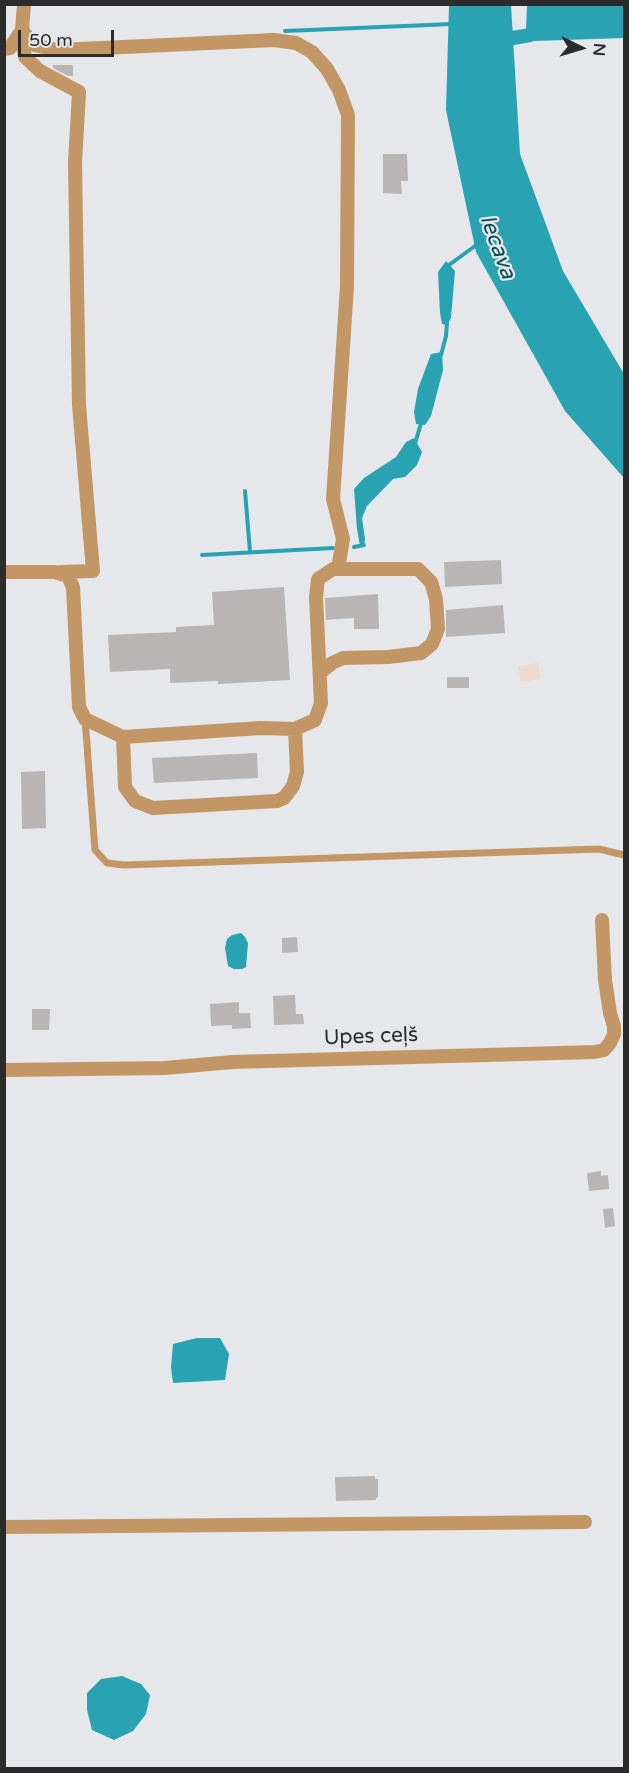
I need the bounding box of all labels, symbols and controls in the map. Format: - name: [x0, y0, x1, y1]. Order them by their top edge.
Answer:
- scale bar: [21, 18, 117, 56]
- north arrow: [551, 18, 611, 78]
- text: 50 m: [29, 29, 73, 51]
- text: N: [588, 42, 609, 57]
- water label: Iecava: [473, 211, 521, 283]
- street label: Upes ceļš: [323, 1023, 419, 1051]

